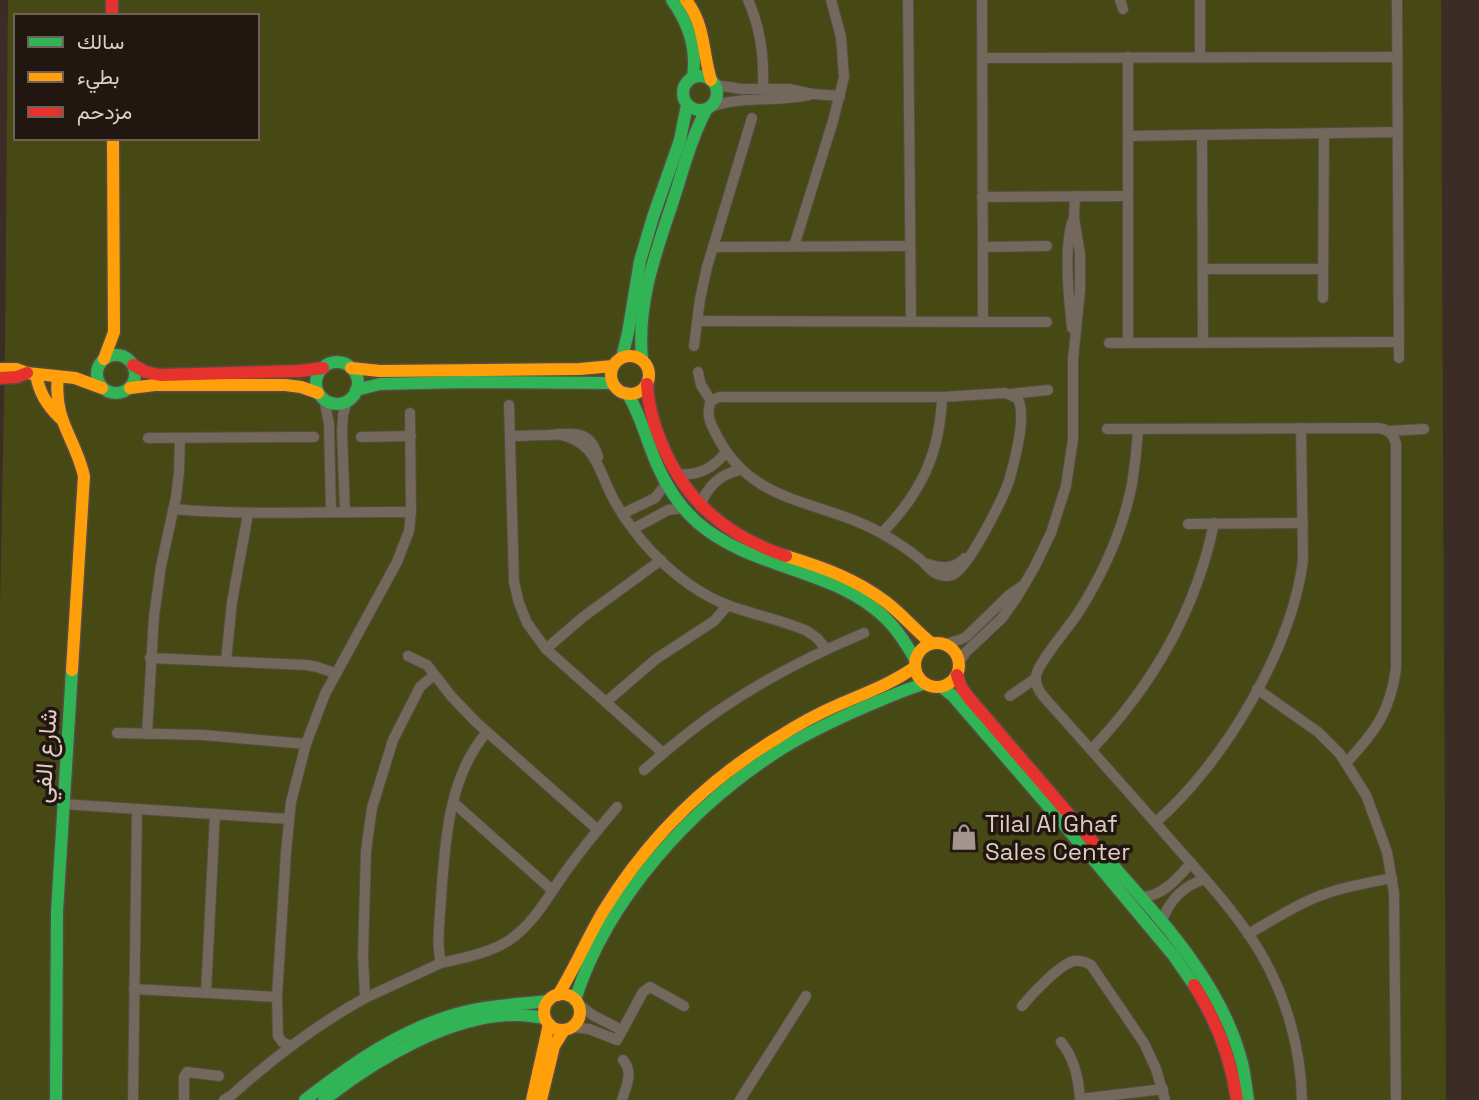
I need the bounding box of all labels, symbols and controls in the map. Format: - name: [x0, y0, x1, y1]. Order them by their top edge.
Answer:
- legend: [14, 14, 259, 140]
- text: سالك: [77, 28, 124, 55]
- text: بطيء: [77, 63, 120, 94]
- text: مزدحم: [77, 98, 132, 126]
- street label: شارع الفي: [26, 708, 68, 804]
- place label: Tilal Al Ghaf Sales Center: [985, 808, 1130, 867]
- shop icon: Tilal Al Ghaf Sales Center: [949, 822, 979, 852]

